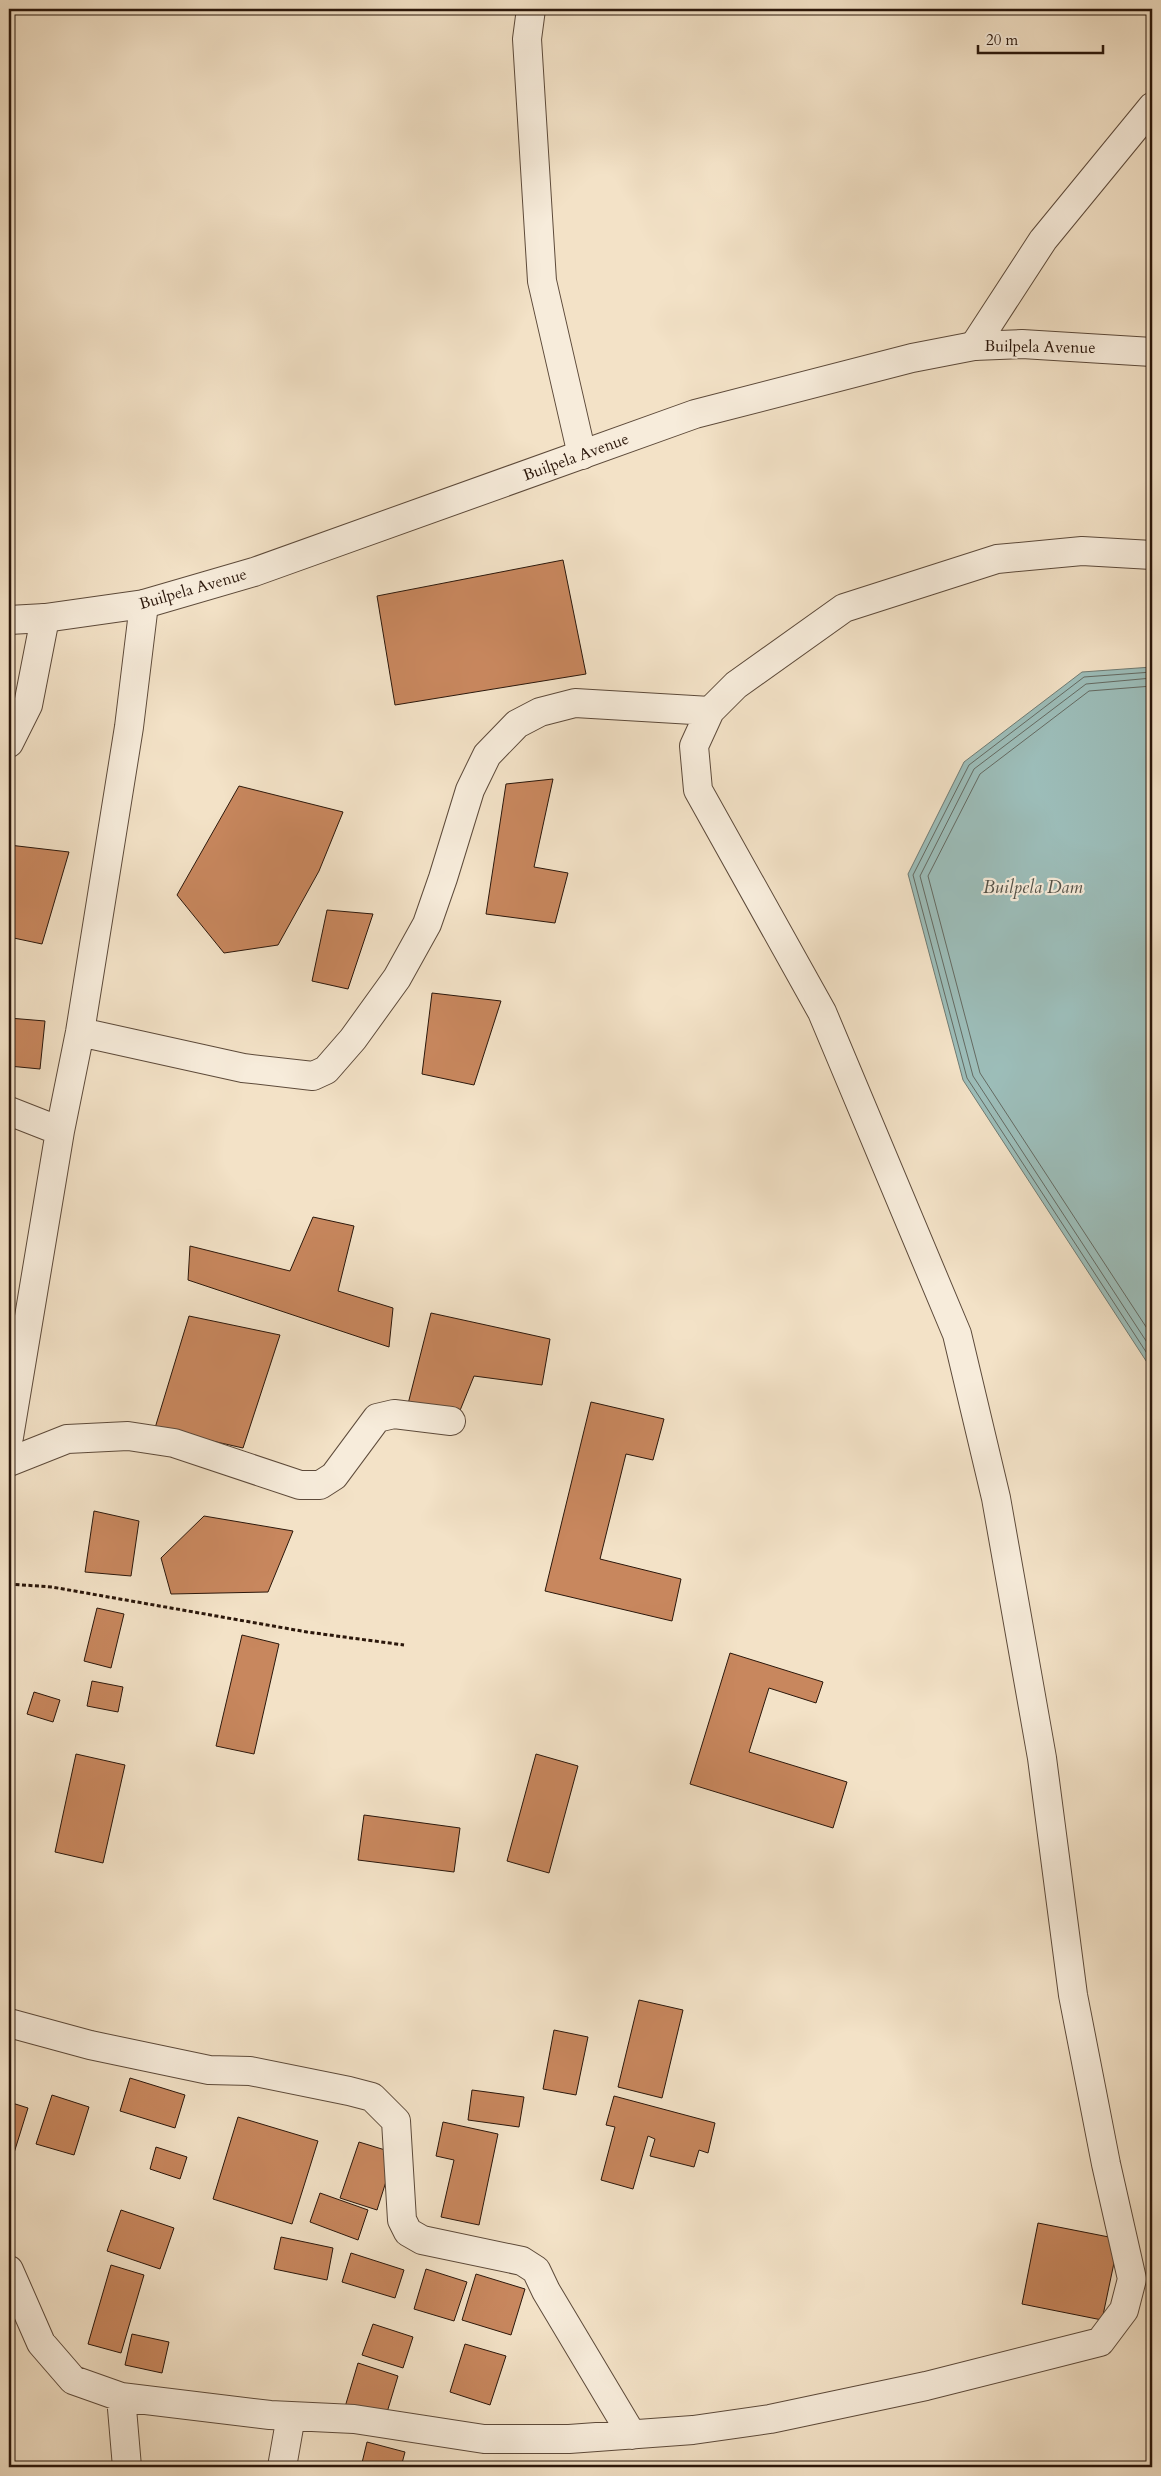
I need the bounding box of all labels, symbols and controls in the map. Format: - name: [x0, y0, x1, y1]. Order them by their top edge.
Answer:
- scale bar: [978, 22, 1104, 54]
- text: 20 m: [986, 30, 1018, 50]
- street label: Builpela Avenue: [984, 335, 1096, 359]
- street label: Builpela Avenue: [520, 428, 632, 486]
- street label: Builpela Avenue: [137, 563, 249, 615]
- water label: Builpela Dam: [983, 875, 1083, 900]

